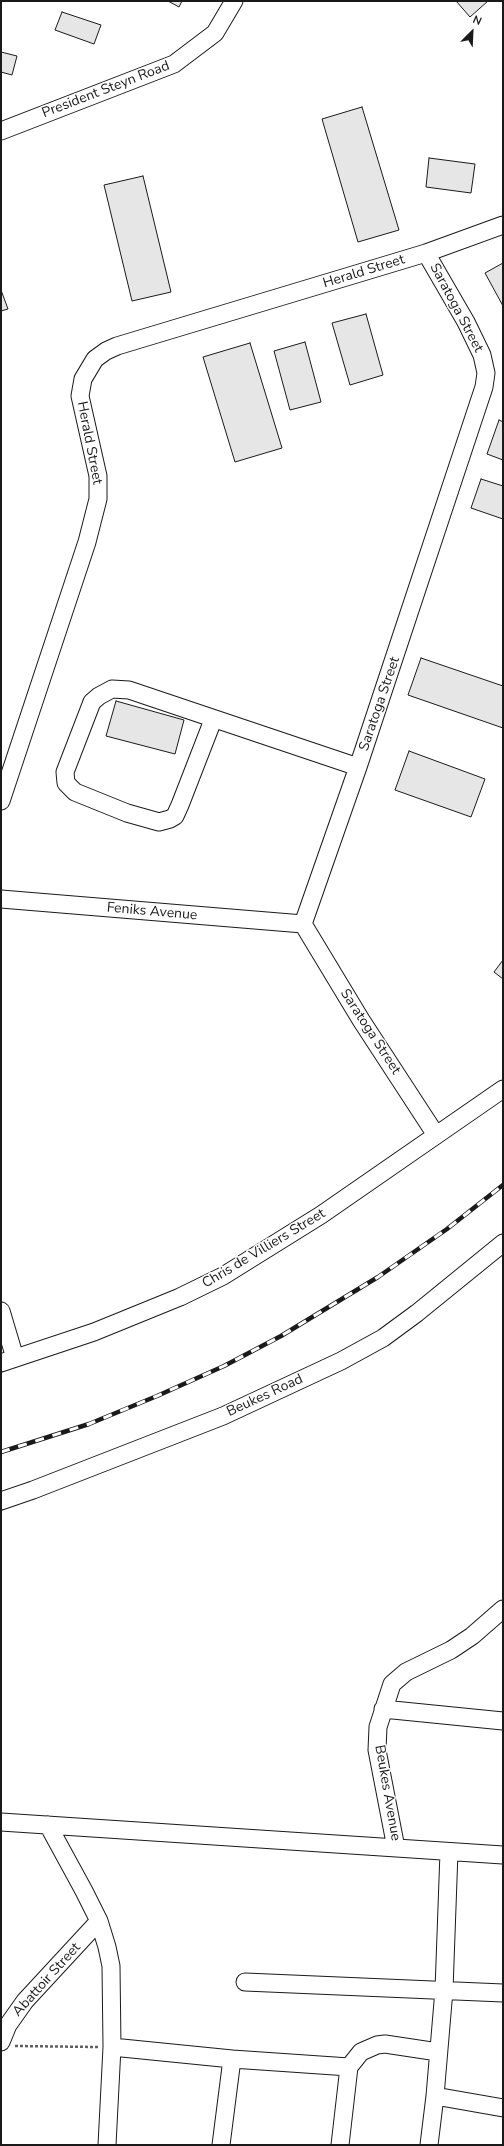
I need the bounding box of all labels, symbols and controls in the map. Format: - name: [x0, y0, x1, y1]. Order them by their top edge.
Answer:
- north arrow: [452, 12, 492, 52]
- text: N: [470, 12, 484, 29]
- street label: President Steyn Road: [40, 58, 172, 122]
- street label: Herald Street: [321, 252, 407, 292]
- street label: Saratoga Street: [425, 261, 487, 355]
- street label: Herald Street: [73, 400, 105, 486]
- street label: Saratoga Street: [356, 655, 404, 753]
- street label: Feniks Avenue: [106, 900, 198, 924]
- street label: Saratoga Street: [336, 986, 404, 1078]
- street label: Chris de Villiers Street: [199, 1206, 329, 1292]
- street label: Beukes Road: [224, 1371, 306, 1421]
- street label: Beukes Avenue: [370, 1744, 404, 1842]
- street label: Abattoir Street: [10, 1940, 84, 2020]

